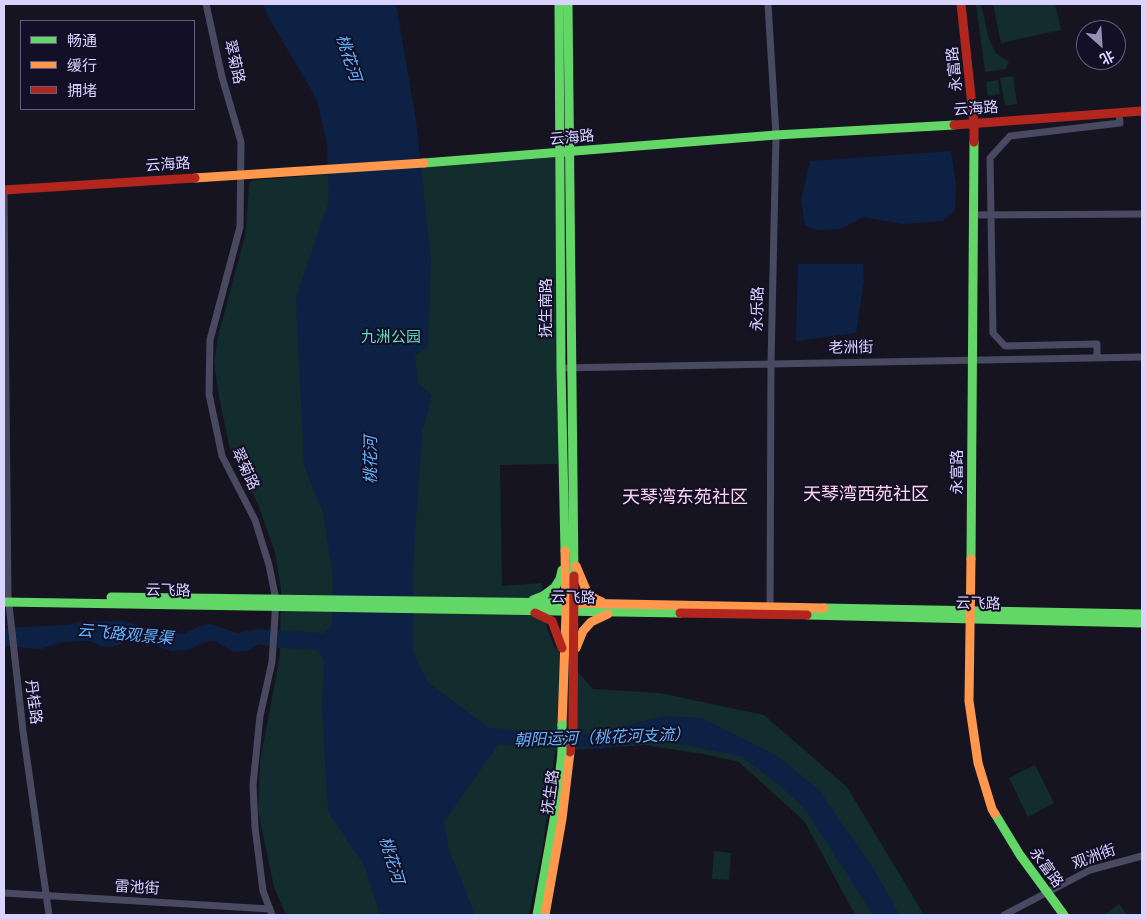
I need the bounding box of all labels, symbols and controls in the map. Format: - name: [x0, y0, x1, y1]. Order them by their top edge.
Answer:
- legend: [20, 20, 195, 110]
- north arrow: [1076, 20, 1126, 70]
- text: 畅通: [67, 30, 97, 50]
- water label: 桃花河: [331, 32, 365, 84]
- street label: 翠菊路: [220, 38, 248, 86]
- street label: 永富路: [944, 46, 966, 92]
- text: 北: [1097, 46, 1118, 70]
- text: 缓行: [67, 55, 97, 75]
- text: 拥堵: [67, 80, 97, 100]
- street label: 云海路: [953, 98, 999, 120]
- street label: 云海路: [549, 127, 595, 149]
- street label: 云海路: [145, 154, 191, 176]
- street label: 抚生南路: [538, 278, 556, 338]
- street label: 永乐路: [749, 286, 767, 332]
- park label: 九洲公园: [361, 329, 421, 347]
- street label: 老洲街: [828, 339, 874, 357]
- water label: 桃花河: [361, 436, 381, 484]
- street label: 翠菊路: [227, 445, 263, 493]
- street label: 永富路: [949, 450, 967, 494]
- district label: 天琴湾西苑社区: [803, 484, 929, 506]
- district label: 天琴湾东苑社区: [622, 487, 748, 509]
- street label: 云飞路: [145, 582, 191, 600]
- street label: 云飞路: [550, 589, 596, 607]
- street label: 云飞路: [955, 595, 1001, 613]
- water label: 云飞路观景渠: [76, 621, 174, 649]
- street label: 丹桂路: [21, 679, 45, 725]
- water label: 朝阳运河（桃花河支流）: [514, 725, 690, 751]
- street label: 抚生路: [539, 768, 563, 816]
- water label: 桃花河: [375, 834, 407, 886]
- street label: 观洲街: [1070, 841, 1118, 873]
- street label: 永富路: [1025, 845, 1067, 891]
- street label: 雷池街: [114, 878, 160, 898]

